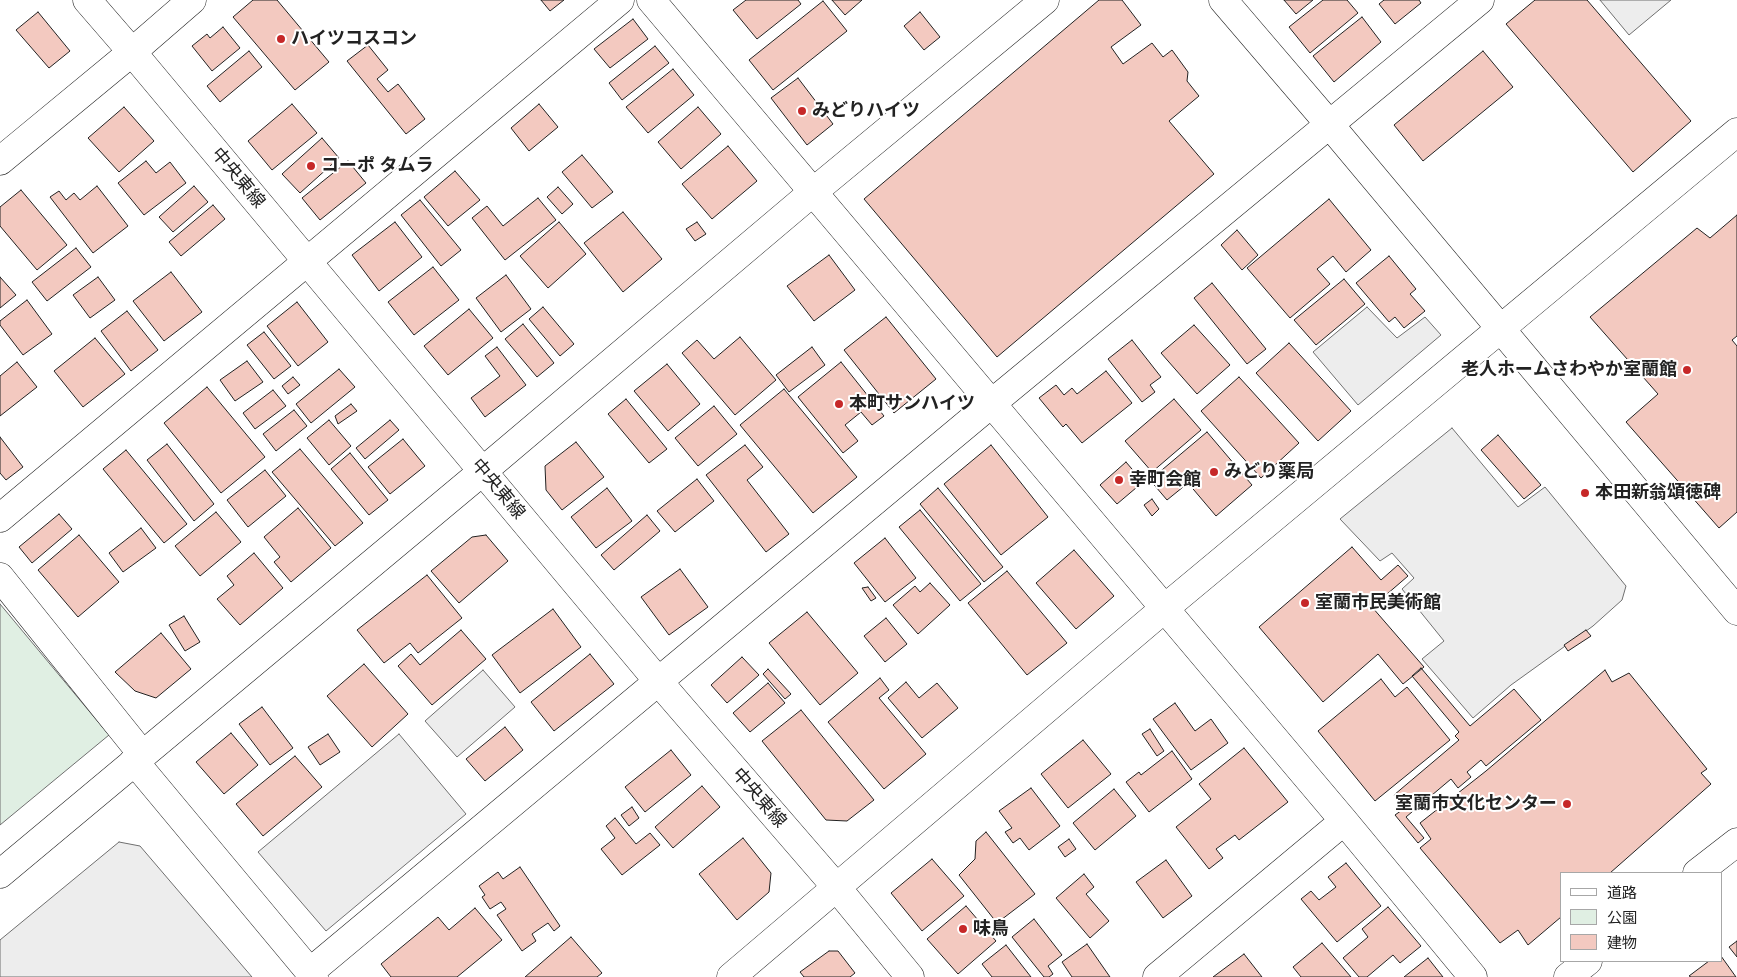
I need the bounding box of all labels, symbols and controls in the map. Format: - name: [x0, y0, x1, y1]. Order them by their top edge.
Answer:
- place label: ハイツコスコン: [291, 28, 417, 50]
- marker: ハイツコスコン: [275, 33, 287, 45]
- place label: みどりハイツ: [812, 100, 920, 122]
- marker: みどりハイツ: [796, 105, 808, 117]
- street label: 中央東線: [207, 143, 269, 213]
- place label: コーポ タムラ: [321, 155, 434, 177]
- marker: コーポ タムラ: [305, 160, 317, 172]
- place label: 老人ホームさわやか室蘭館: [1461, 359, 1677, 381]
- marker: 老人ホームさわやか室蘭館: [1681, 364, 1693, 376]
- place label: 本町サンハイツ: [849, 393, 975, 415]
- marker: 本町サンハイツ: [833, 398, 845, 410]
- street label: 中央東線: [467, 454, 529, 524]
- place label: みどり薬局: [1224, 461, 1314, 483]
- marker: みどり薬局: [1208, 466, 1220, 478]
- place label: 幸町会館: [1129, 469, 1201, 491]
- marker: 幸町会館: [1113, 474, 1125, 486]
- place label: 本田新翁頌徳碑: [1595, 482, 1721, 504]
- marker: 本田新翁頌徳碑: [1579, 487, 1591, 499]
- place label: 室蘭市民美術館: [1315, 592, 1441, 614]
- marker: 室蘭市民美術館: [1299, 597, 1311, 609]
- street label: 中央東線: [727, 764, 791, 832]
- place label: 室蘭市文化センター: [1395, 793, 1557, 815]
- marker: 室蘭市文化センター: [1561, 798, 1573, 810]
- legend: [1560, 872, 1722, 962]
- text: 道路: [1607, 884, 1637, 902]
- text: 公園: [1607, 909, 1637, 927]
- place label: 味鳥: [973, 918, 1009, 940]
- marker: 味鳥: [957, 923, 969, 935]
- text: 建物: [1607, 934, 1637, 952]

